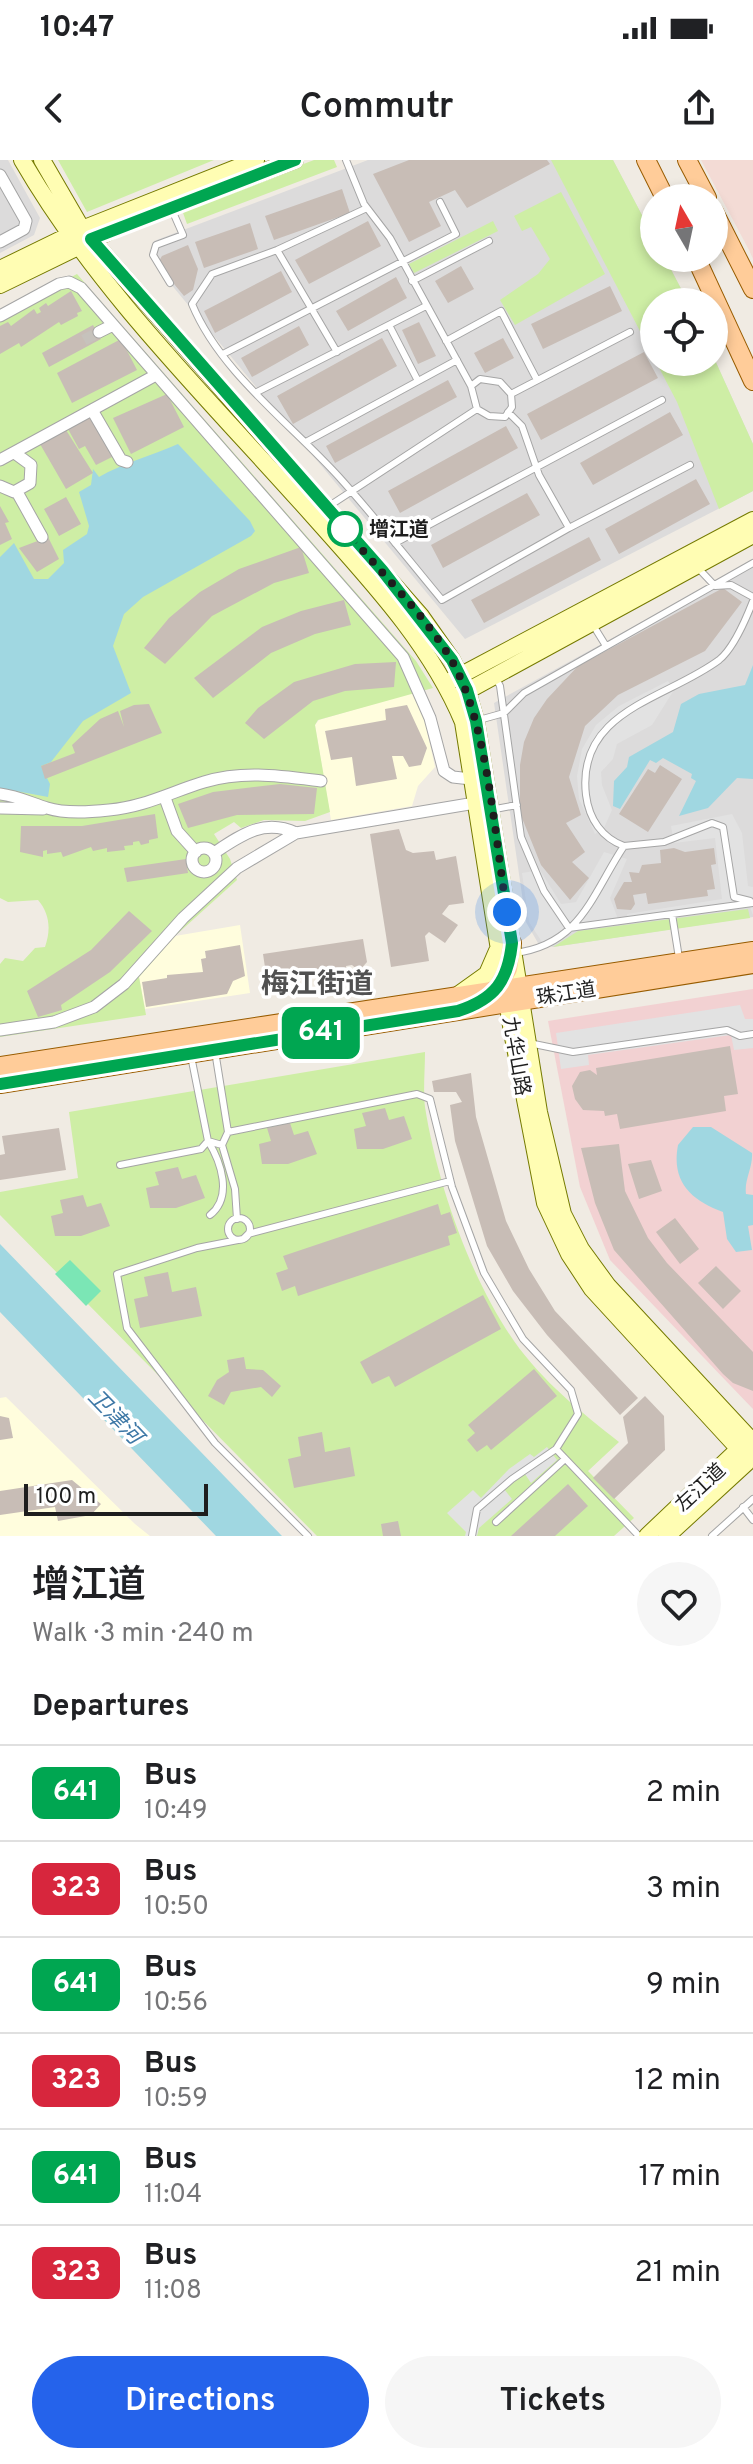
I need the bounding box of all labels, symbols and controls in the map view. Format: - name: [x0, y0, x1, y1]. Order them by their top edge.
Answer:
- text: 10:47: [40, 10, 114, 47]
- text: Commutr: [300, 85, 453, 131]
- icon: back: [32, 86, 76, 130]
- icon: share: [677, 86, 721, 130]
- north arrow: [640, 184, 728, 272]
- map controls: [640, 184, 728, 376]
- button: locate: [640, 288, 728, 376]
- marker: 增江道: [328, 512, 362, 546]
- place label: 增江道: [369, 518, 429, 544]
- your location: [487, 892, 527, 932]
- district label: 梅江街道: [261, 968, 373, 1004]
- street label: 珠江道: [535, 977, 598, 1013]
- line badge: 641: [275, 1007, 367, 1059]
- text: 641: [298, 1015, 344, 1051]
- street label: 九华山路: [495, 1015, 535, 1098]
- water label: 卫津河: [82, 1385, 150, 1454]
- street label: 左江道: [671, 1458, 732, 1518]
- scale bar: [24, 1480, 208, 1516]
- text: 100 m: [36, 1484, 96, 1511]
- button: heart: [637, 1562, 721, 1646]
- text: 增江道: [32, 1563, 146, 1612]
- text: Walk · 3 min · 240 m: [32, 1618, 254, 1651]
- text: Departures: [32, 1689, 190, 1726]
- text: Bus: [144, 1758, 197, 1795]
- text: 641: [53, 1775, 99, 1811]
- text: 2 min: [646, 1775, 721, 1812]
- text: 10:49: [144, 1795, 208, 1828]
- text: Bus: [144, 1854, 197, 1891]
- text: 323: [51, 1871, 101, 1907]
- text: 3 min: [646, 1871, 721, 1908]
- text: 10:50: [144, 1891, 209, 1924]
- text: Bus: [144, 1950, 197, 1987]
- text: 641: [53, 1967, 99, 2003]
- text: 9 min: [646, 1967, 721, 2004]
- text: 10:56: [144, 1987, 208, 2020]
- text: Bus: [144, 2046, 197, 2083]
- text: 323: [51, 2063, 101, 2099]
- text: 12 min: [634, 2063, 721, 2100]
- text: 10:59: [144, 2083, 208, 2116]
- text: Bus: [144, 2142, 197, 2179]
- text: 641: [53, 2159, 99, 2195]
- text: 17 min: [638, 2159, 721, 2196]
- text: 11:04: [144, 2179, 202, 2212]
- text: Bus: [144, 2238, 197, 2275]
- text: 323: [51, 2255, 101, 2291]
- text: 21 min: [634, 2255, 721, 2292]
- text: 11:08: [144, 2275, 202, 2308]
- button: Directions: [32, 2356, 369, 2448]
- button: Tickets: [385, 2356, 721, 2448]

